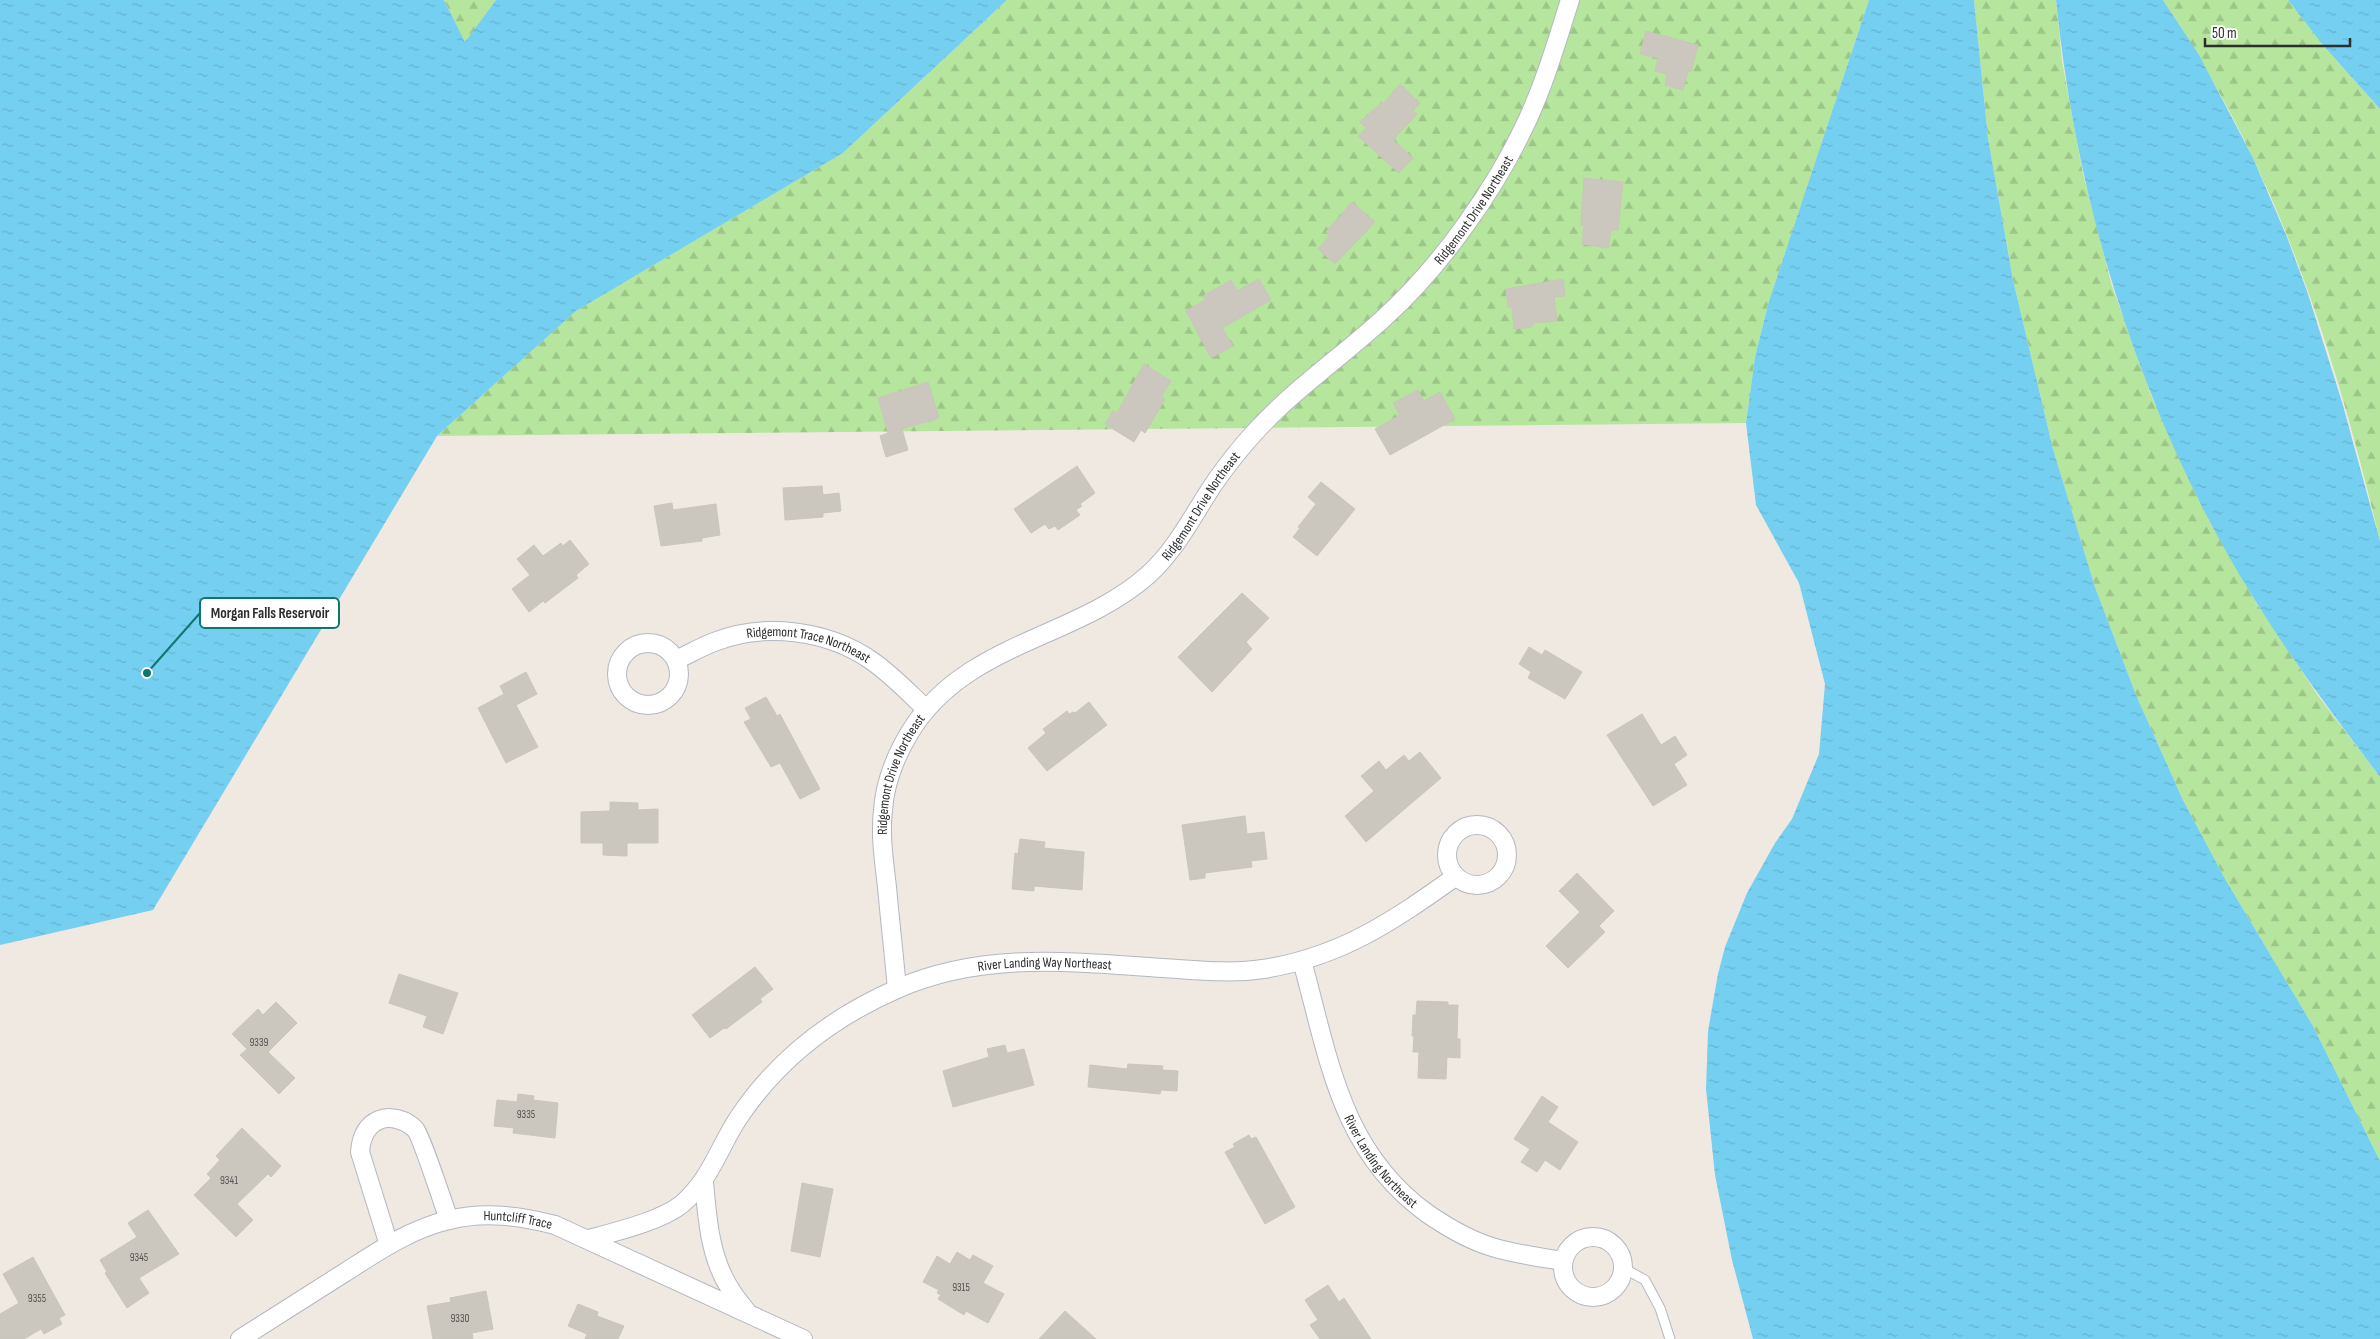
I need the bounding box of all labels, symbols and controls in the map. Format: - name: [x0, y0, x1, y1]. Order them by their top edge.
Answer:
- scale bar: [2205, 15, 2350, 47]
- text: 50 m: [2212, 24, 2237, 43]
- street label: Ridgemont Drive Northeast: [1430, 153, 1517, 268]
- street label: Ridgemont Drive Northeast: [1158, 448, 1244, 564]
- callout: Morgan Falls Reservoir: [200, 598, 339, 628]
- text: Morgan Falls Reservoir: [211, 604, 330, 623]
- street label: Ridgemont Trace Northeast: [745, 623, 874, 667]
- street label: Ridgemont Drive Northeast: [874, 711, 929, 835]
- street label: River Landing Way Northeast: [977, 954, 1112, 975]
- house number: 9339: [250, 1036, 269, 1049]
- house number: 9335: [517, 1108, 535, 1121]
- street label: River Landing Northeast: [1340, 1112, 1421, 1212]
- house number: 9341: [220, 1174, 238, 1187]
- street label: Huntcliff Trace: [483, 1207, 554, 1233]
- house number: 9345: [130, 1251, 148, 1264]
- house number: 9315: [952, 1281, 970, 1294]
- house number: 9355: [28, 1292, 46, 1305]
- house number: 9330: [450, 1312, 470, 1325]

